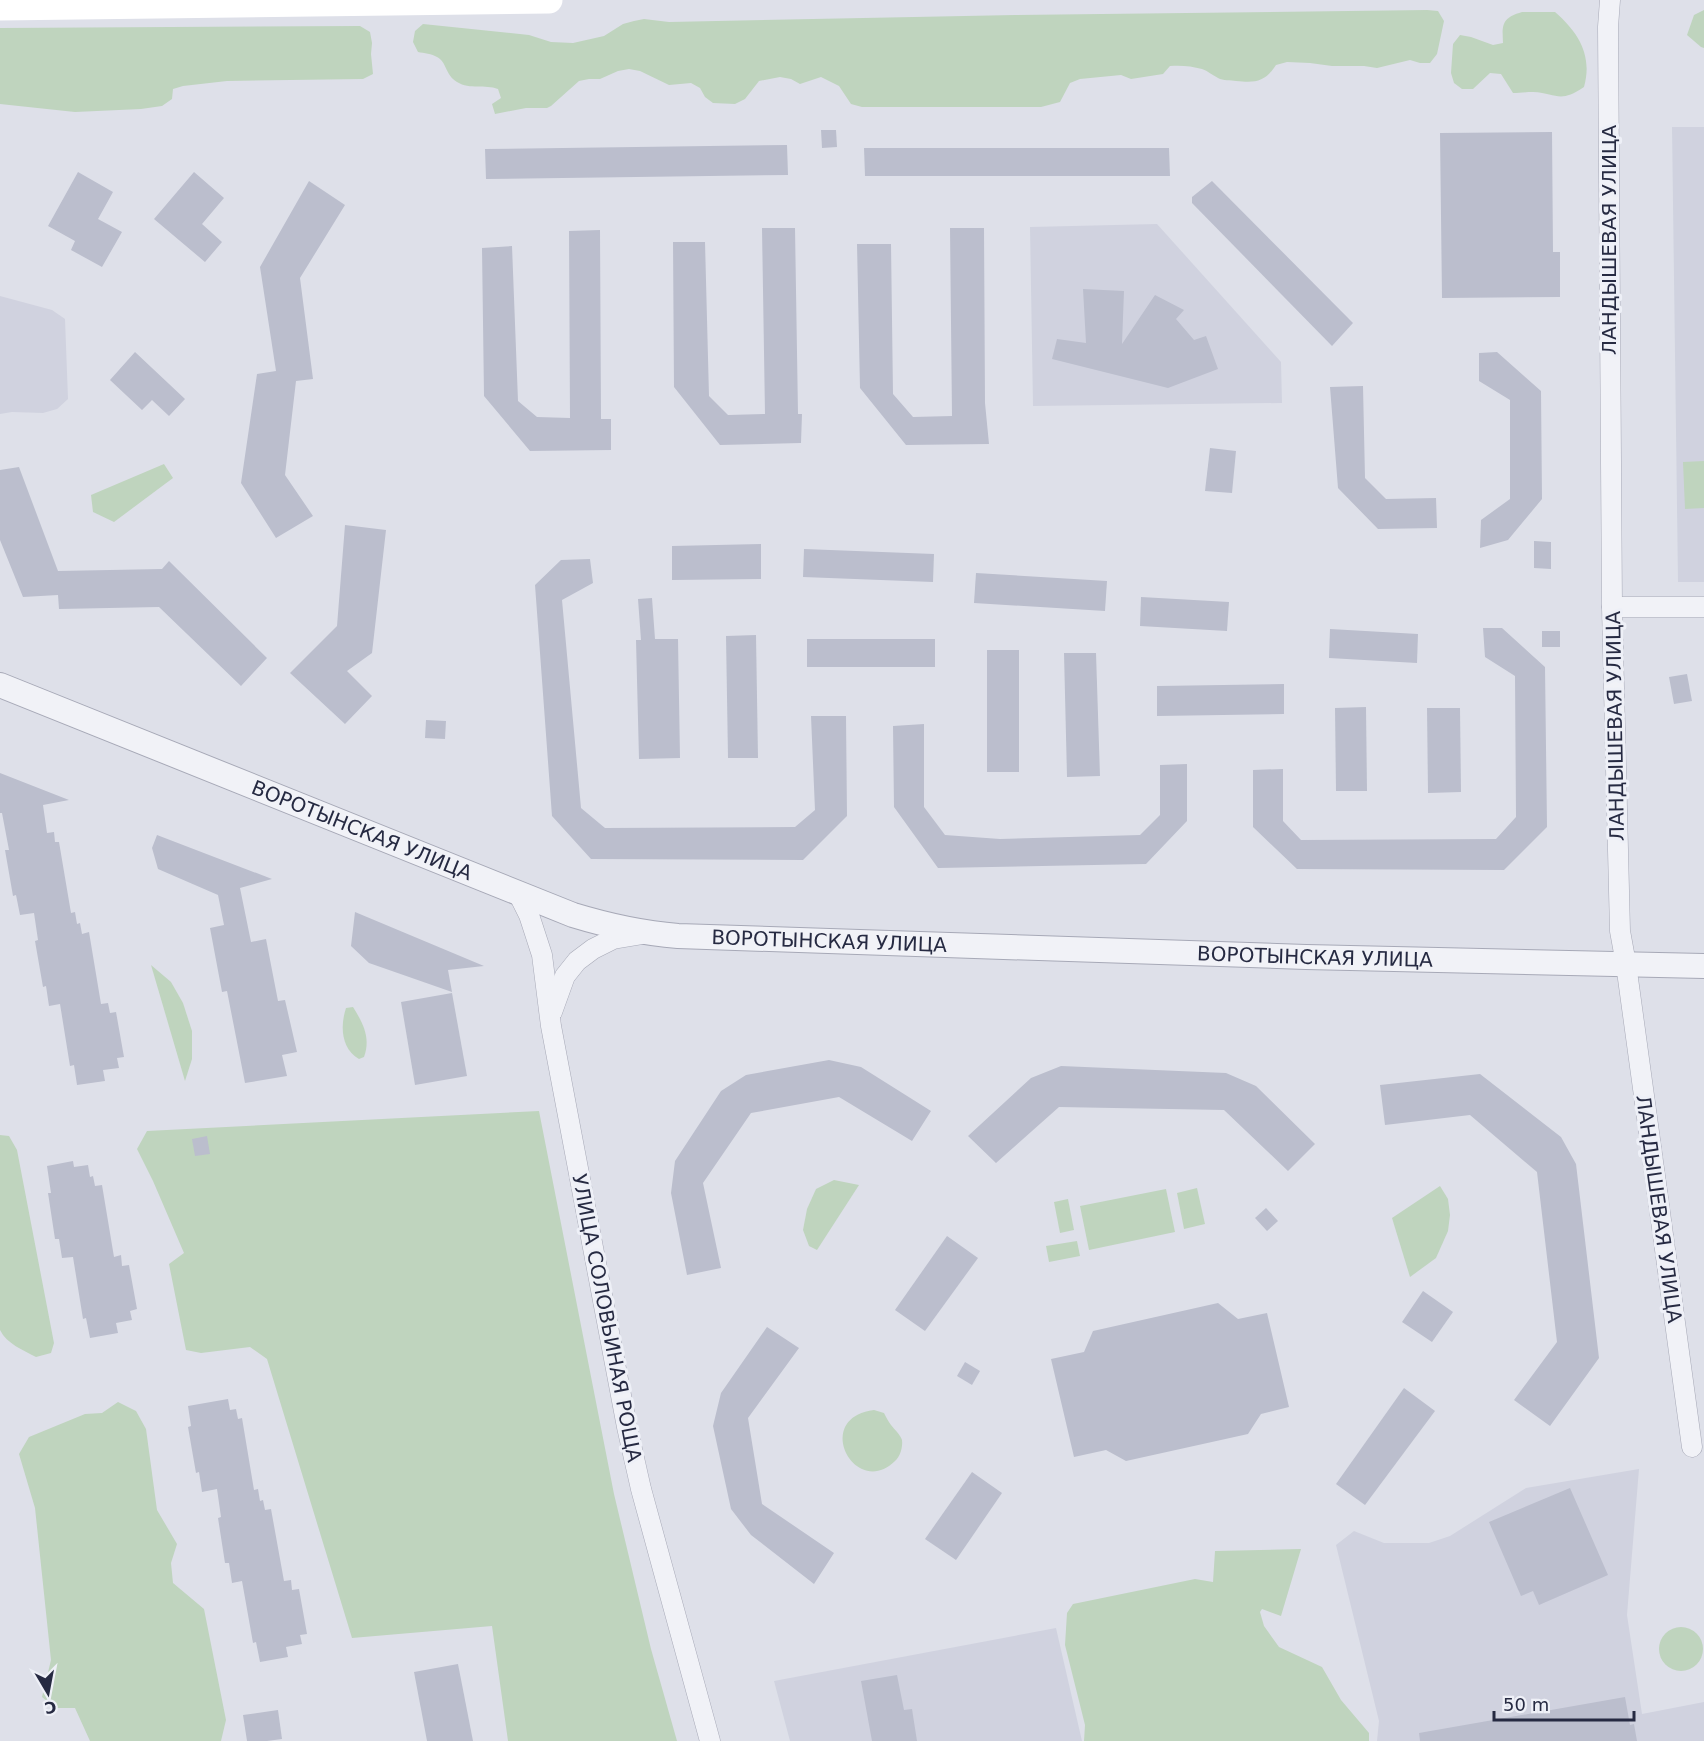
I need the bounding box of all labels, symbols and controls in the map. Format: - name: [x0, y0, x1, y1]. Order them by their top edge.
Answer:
- street label: ЛАНДЫШЕВАЯ УЛИЦА: [1597, 125, 1621, 355]
- street label: ЛАНДЫШЕВАЯ УЛИЦА: [1601, 610, 1629, 841]
- street label: ВОРОТЫНСКАЯ УЛИЦА: [248, 775, 476, 885]
- street label: ВОРОТЫНСКАЯ УЛИЦА: [711, 925, 948, 957]
- street label: ВОРОТЫНСКАЯ УЛИЦА: [1197, 941, 1433, 972]
- street label: ЛАНДЫШЕВАЯ УЛИЦА: [1631, 1093, 1687, 1325]
- street label: УЛИЦА СОЛОВЬИНАЯ РОЩА: [567, 1172, 647, 1464]
- north arrow: [18, 1663, 78, 1723]
- scale bar: [1494, 1684, 1634, 1722]
- text: 50 m: [1503, 1694, 1549, 1715]
- text: С: [43, 1697, 58, 1718]

